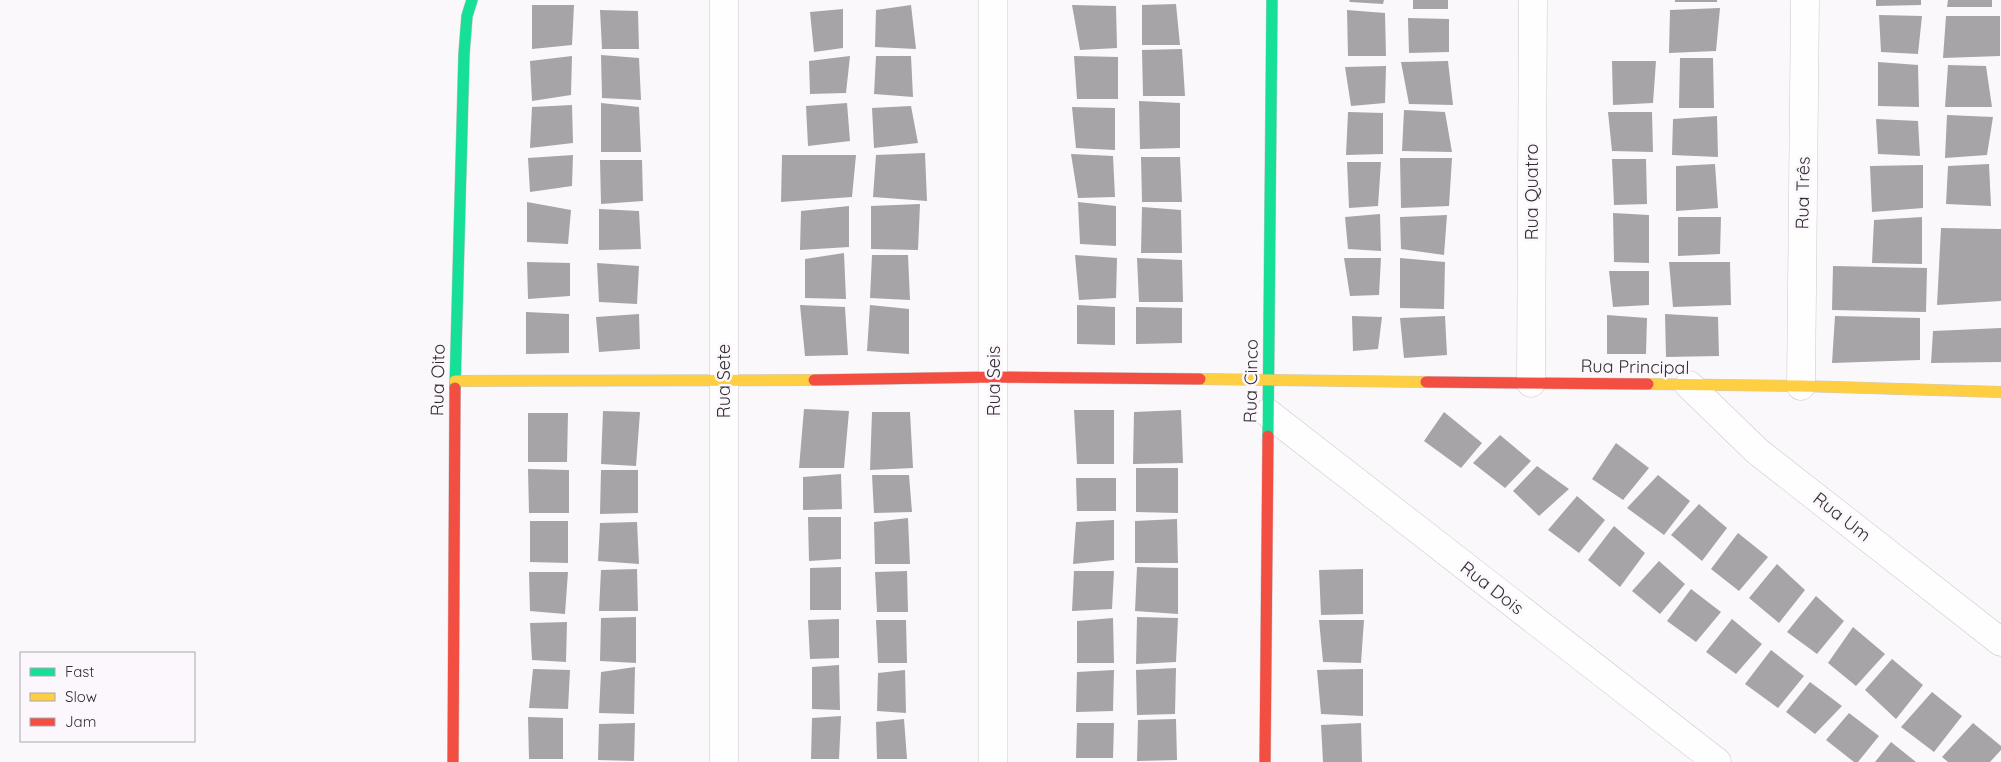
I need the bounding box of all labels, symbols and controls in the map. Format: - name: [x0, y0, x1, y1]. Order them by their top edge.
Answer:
- street label: Rua Quatro: [1520, 144, 1543, 240]
- street label: Rua Três: [1790, 156, 1815, 230]
- street label: Rua Cinco: [1238, 339, 1263, 423]
- street label: Rua Oito: [425, 344, 450, 416]
- street label: Rua Sete: [712, 344, 735, 418]
- street label: Rua Seis: [982, 346, 1005, 416]
- street label: Rua Principal: [1580, 354, 1690, 379]
- street label: Rua Um: [1809, 487, 1876, 546]
- street label: Rua Dois: [1456, 556, 1529, 620]
- legend: [20, 652, 195, 742]
- text: Fast: [65, 662, 94, 681]
- text: Slow: [65, 687, 97, 706]
- text: Jam: [65, 712, 96, 731]

